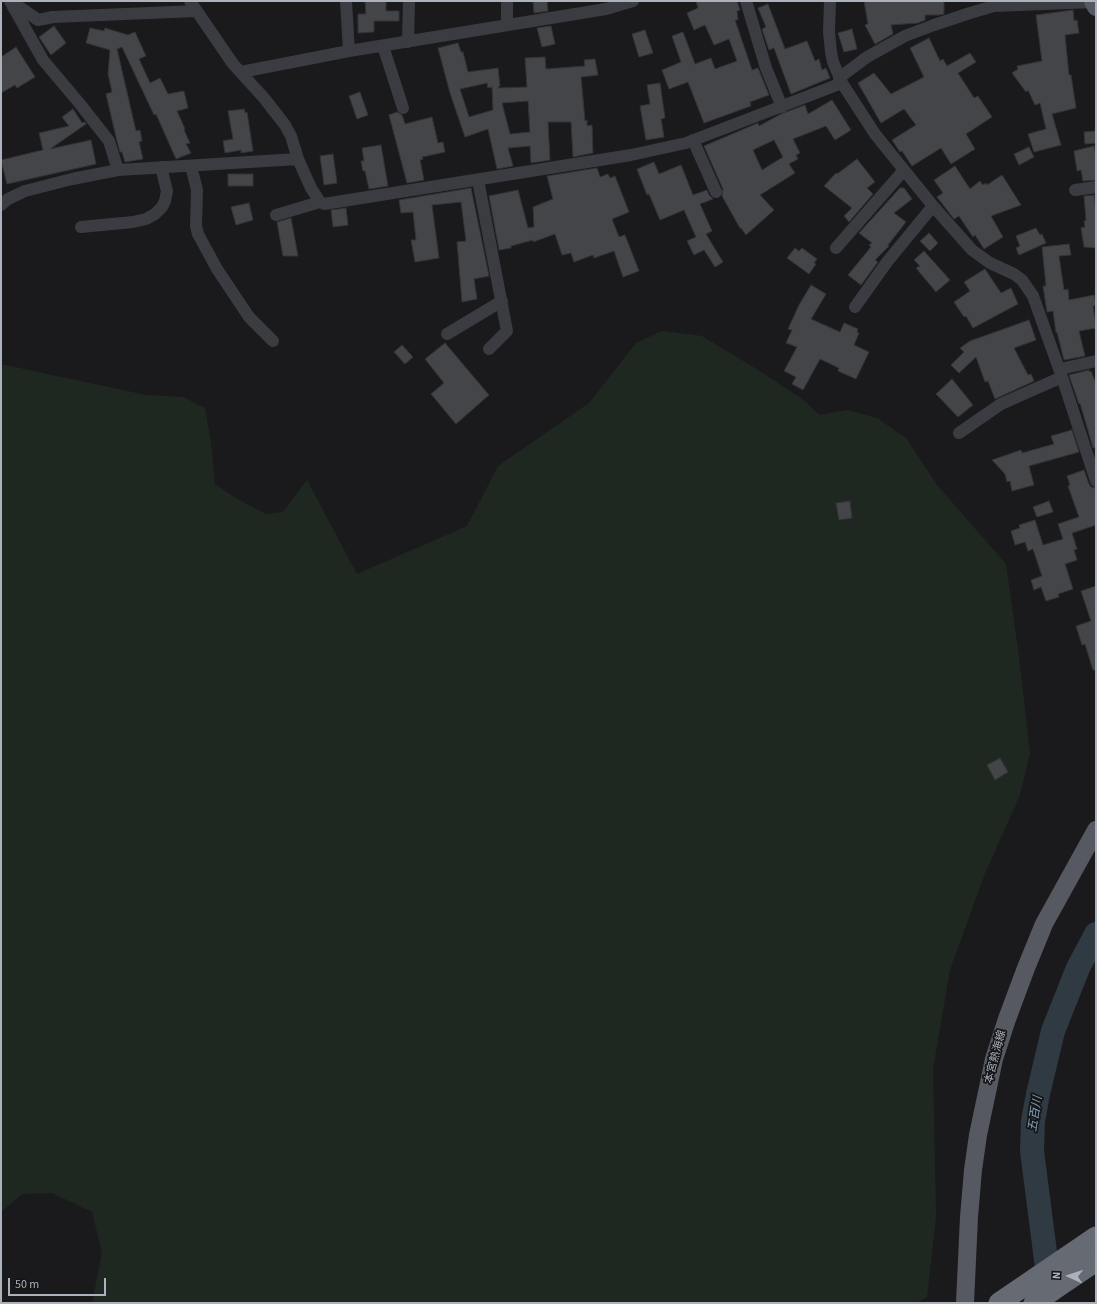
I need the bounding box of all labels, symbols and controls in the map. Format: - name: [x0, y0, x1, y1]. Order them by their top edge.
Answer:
- street label: 本宮熱海線: [983, 1029, 1009, 1085]
- water label: 五百川: [1026, 1095, 1046, 1133]
- north arrow: [1049, 1256, 1089, 1296]
- scale bar: [10, 1270, 108, 1296]
- text: N: [1049, 1271, 1064, 1279]
- text: 50 m: [15, 1276, 39, 1293]

